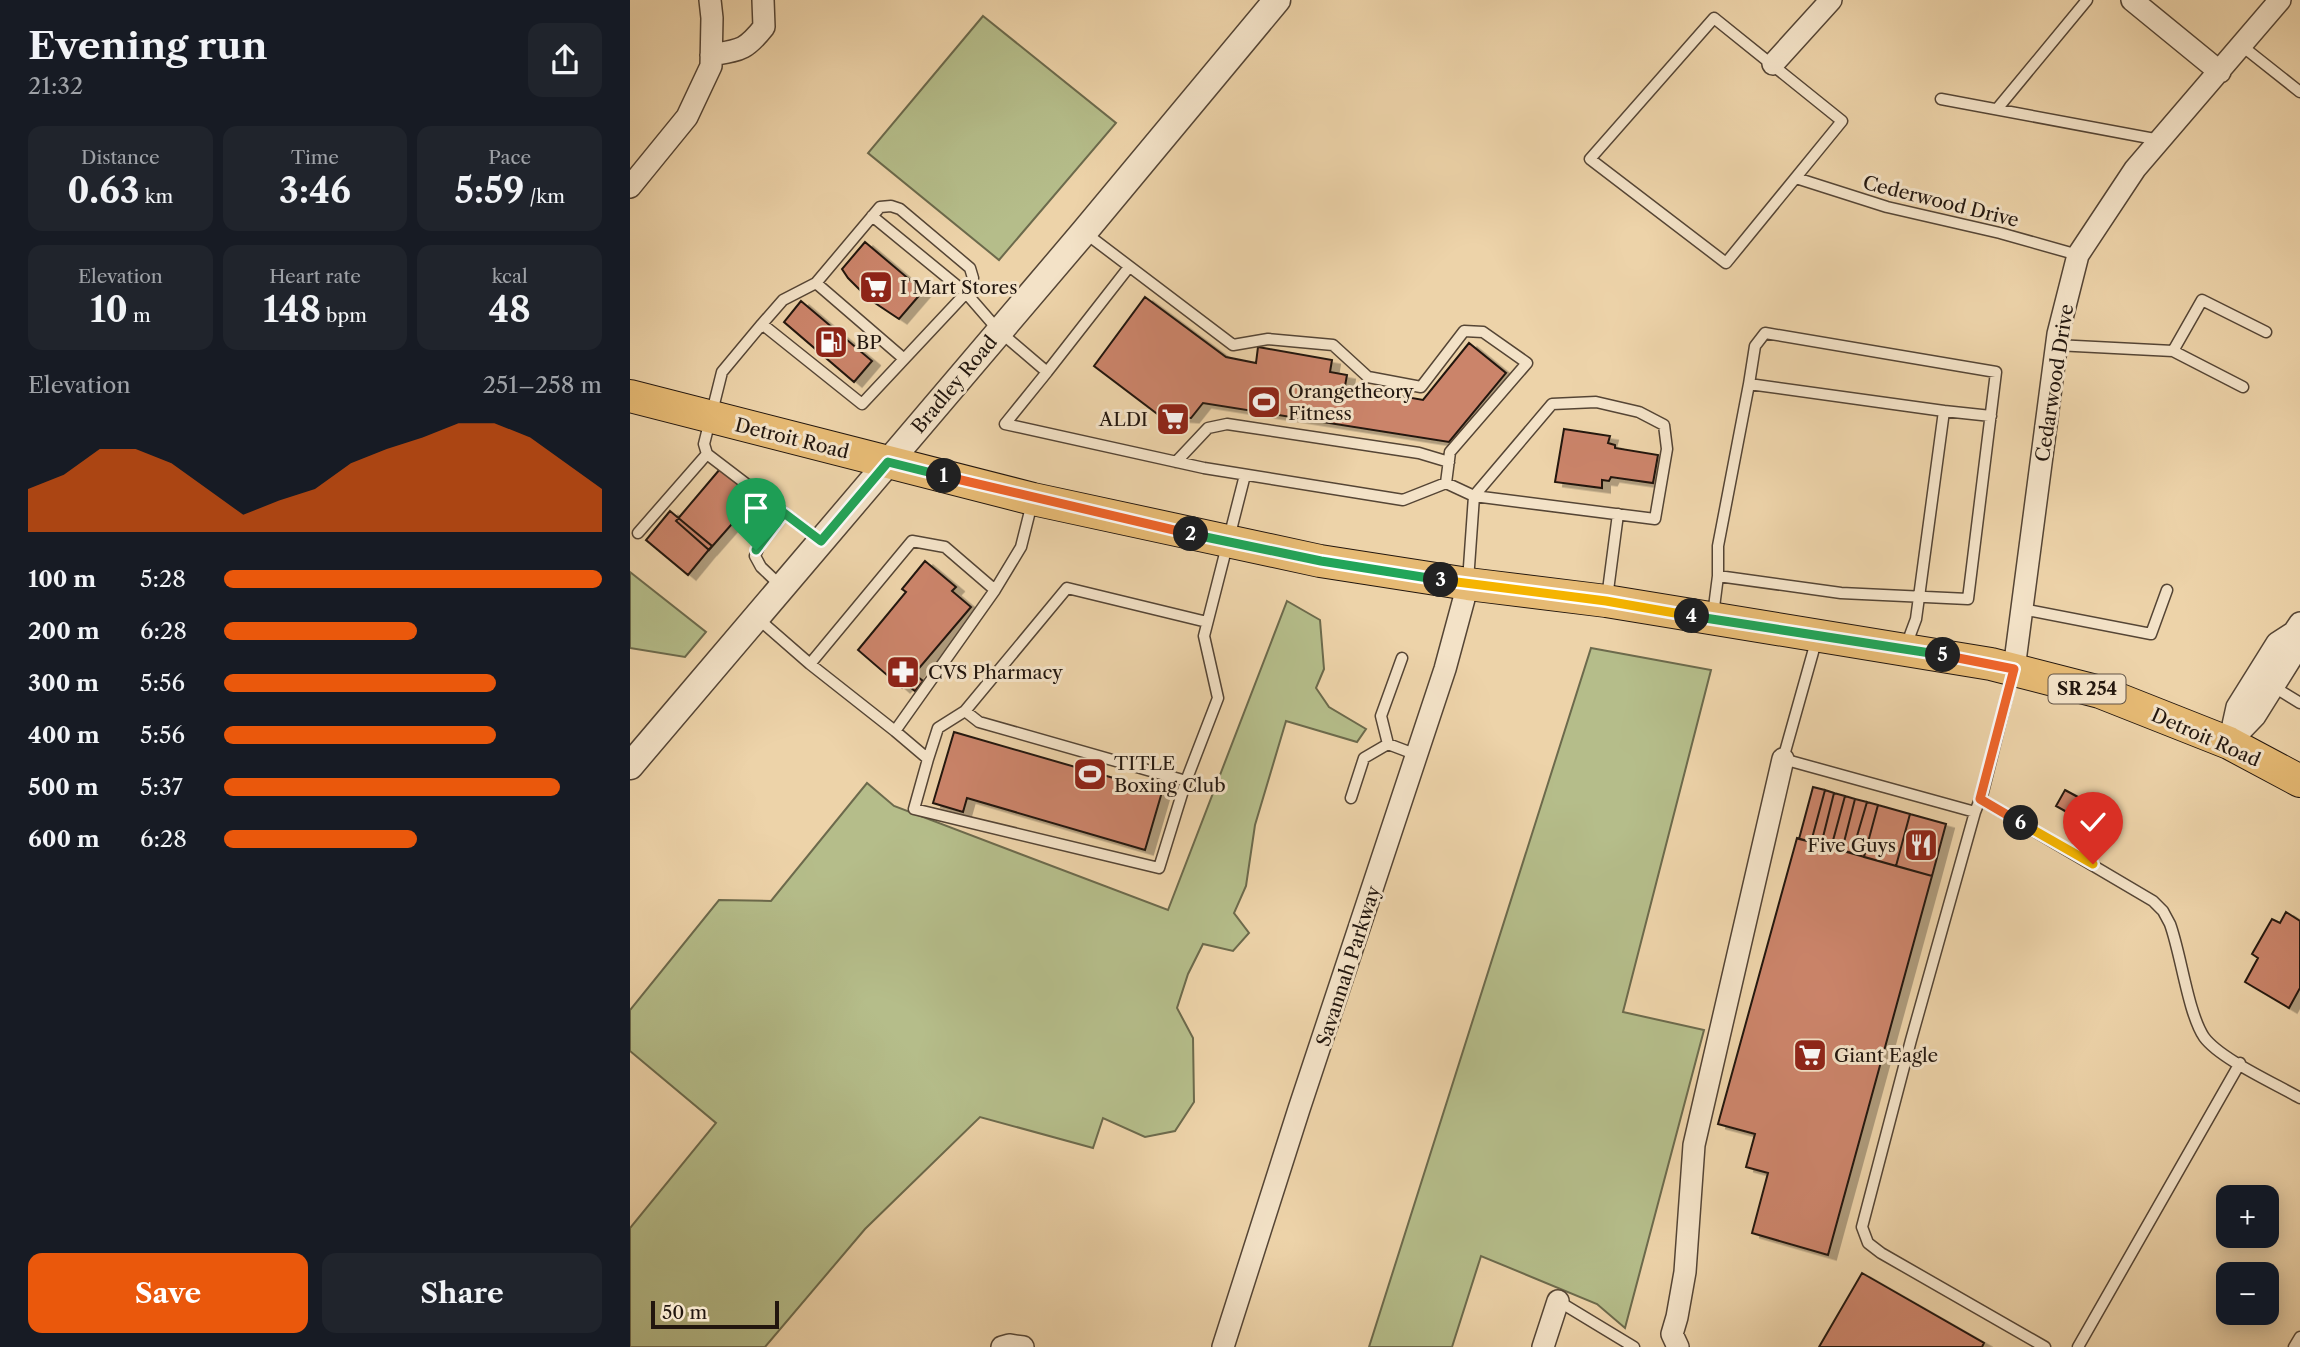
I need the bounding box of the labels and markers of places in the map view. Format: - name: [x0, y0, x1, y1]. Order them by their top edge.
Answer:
- supermarket icon: I Mart Stores: [857, 268, 895, 306]
- place label: I Mart Stores: [900, 276, 1017, 299]
- fuel station icon: BP: [812, 323, 850, 361]
- place label: BP: [856, 331, 882, 354]
- place label: Orangetheory Fitness: [1288, 380, 1414, 425]
- sports icon: Orangetheory Fitness: [1245, 383, 1283, 421]
- supermarket icon: ALDI: [1154, 400, 1192, 438]
- place label: ALDI: [1098, 408, 1148, 431]
- pin: 1: [926, 458, 962, 494]
- pin: [726, 478, 786, 550]
- pin: 2: [1174, 516, 1208, 552]
- pin: 3: [1424, 562, 1458, 598]
- pin: 4: [1674, 598, 1710, 634]
- pin: 5: [1926, 638, 1960, 672]
- pharmacy icon: CVS Pharmacy: [884, 653, 922, 691]
- place label: CVS Pharmacy: [928, 661, 1063, 684]
- place label: TITLE Boxing Club: [1114, 752, 1226, 797]
- sports icon: TITLE Boxing Club: [1071, 755, 1109, 793]
- pin: [2063, 792, 2123, 864]
- pin: 6: [2004, 806, 2038, 840]
- restaurant icon: Five Guys: [1902, 826, 1940, 864]
- place label: Five Guys: [1807, 834, 1896, 857]
- supermarket icon: Giant Eagle: [1791, 1036, 1829, 1074]
- place label: Giant Eagle: [1834, 1044, 1938, 1067]

